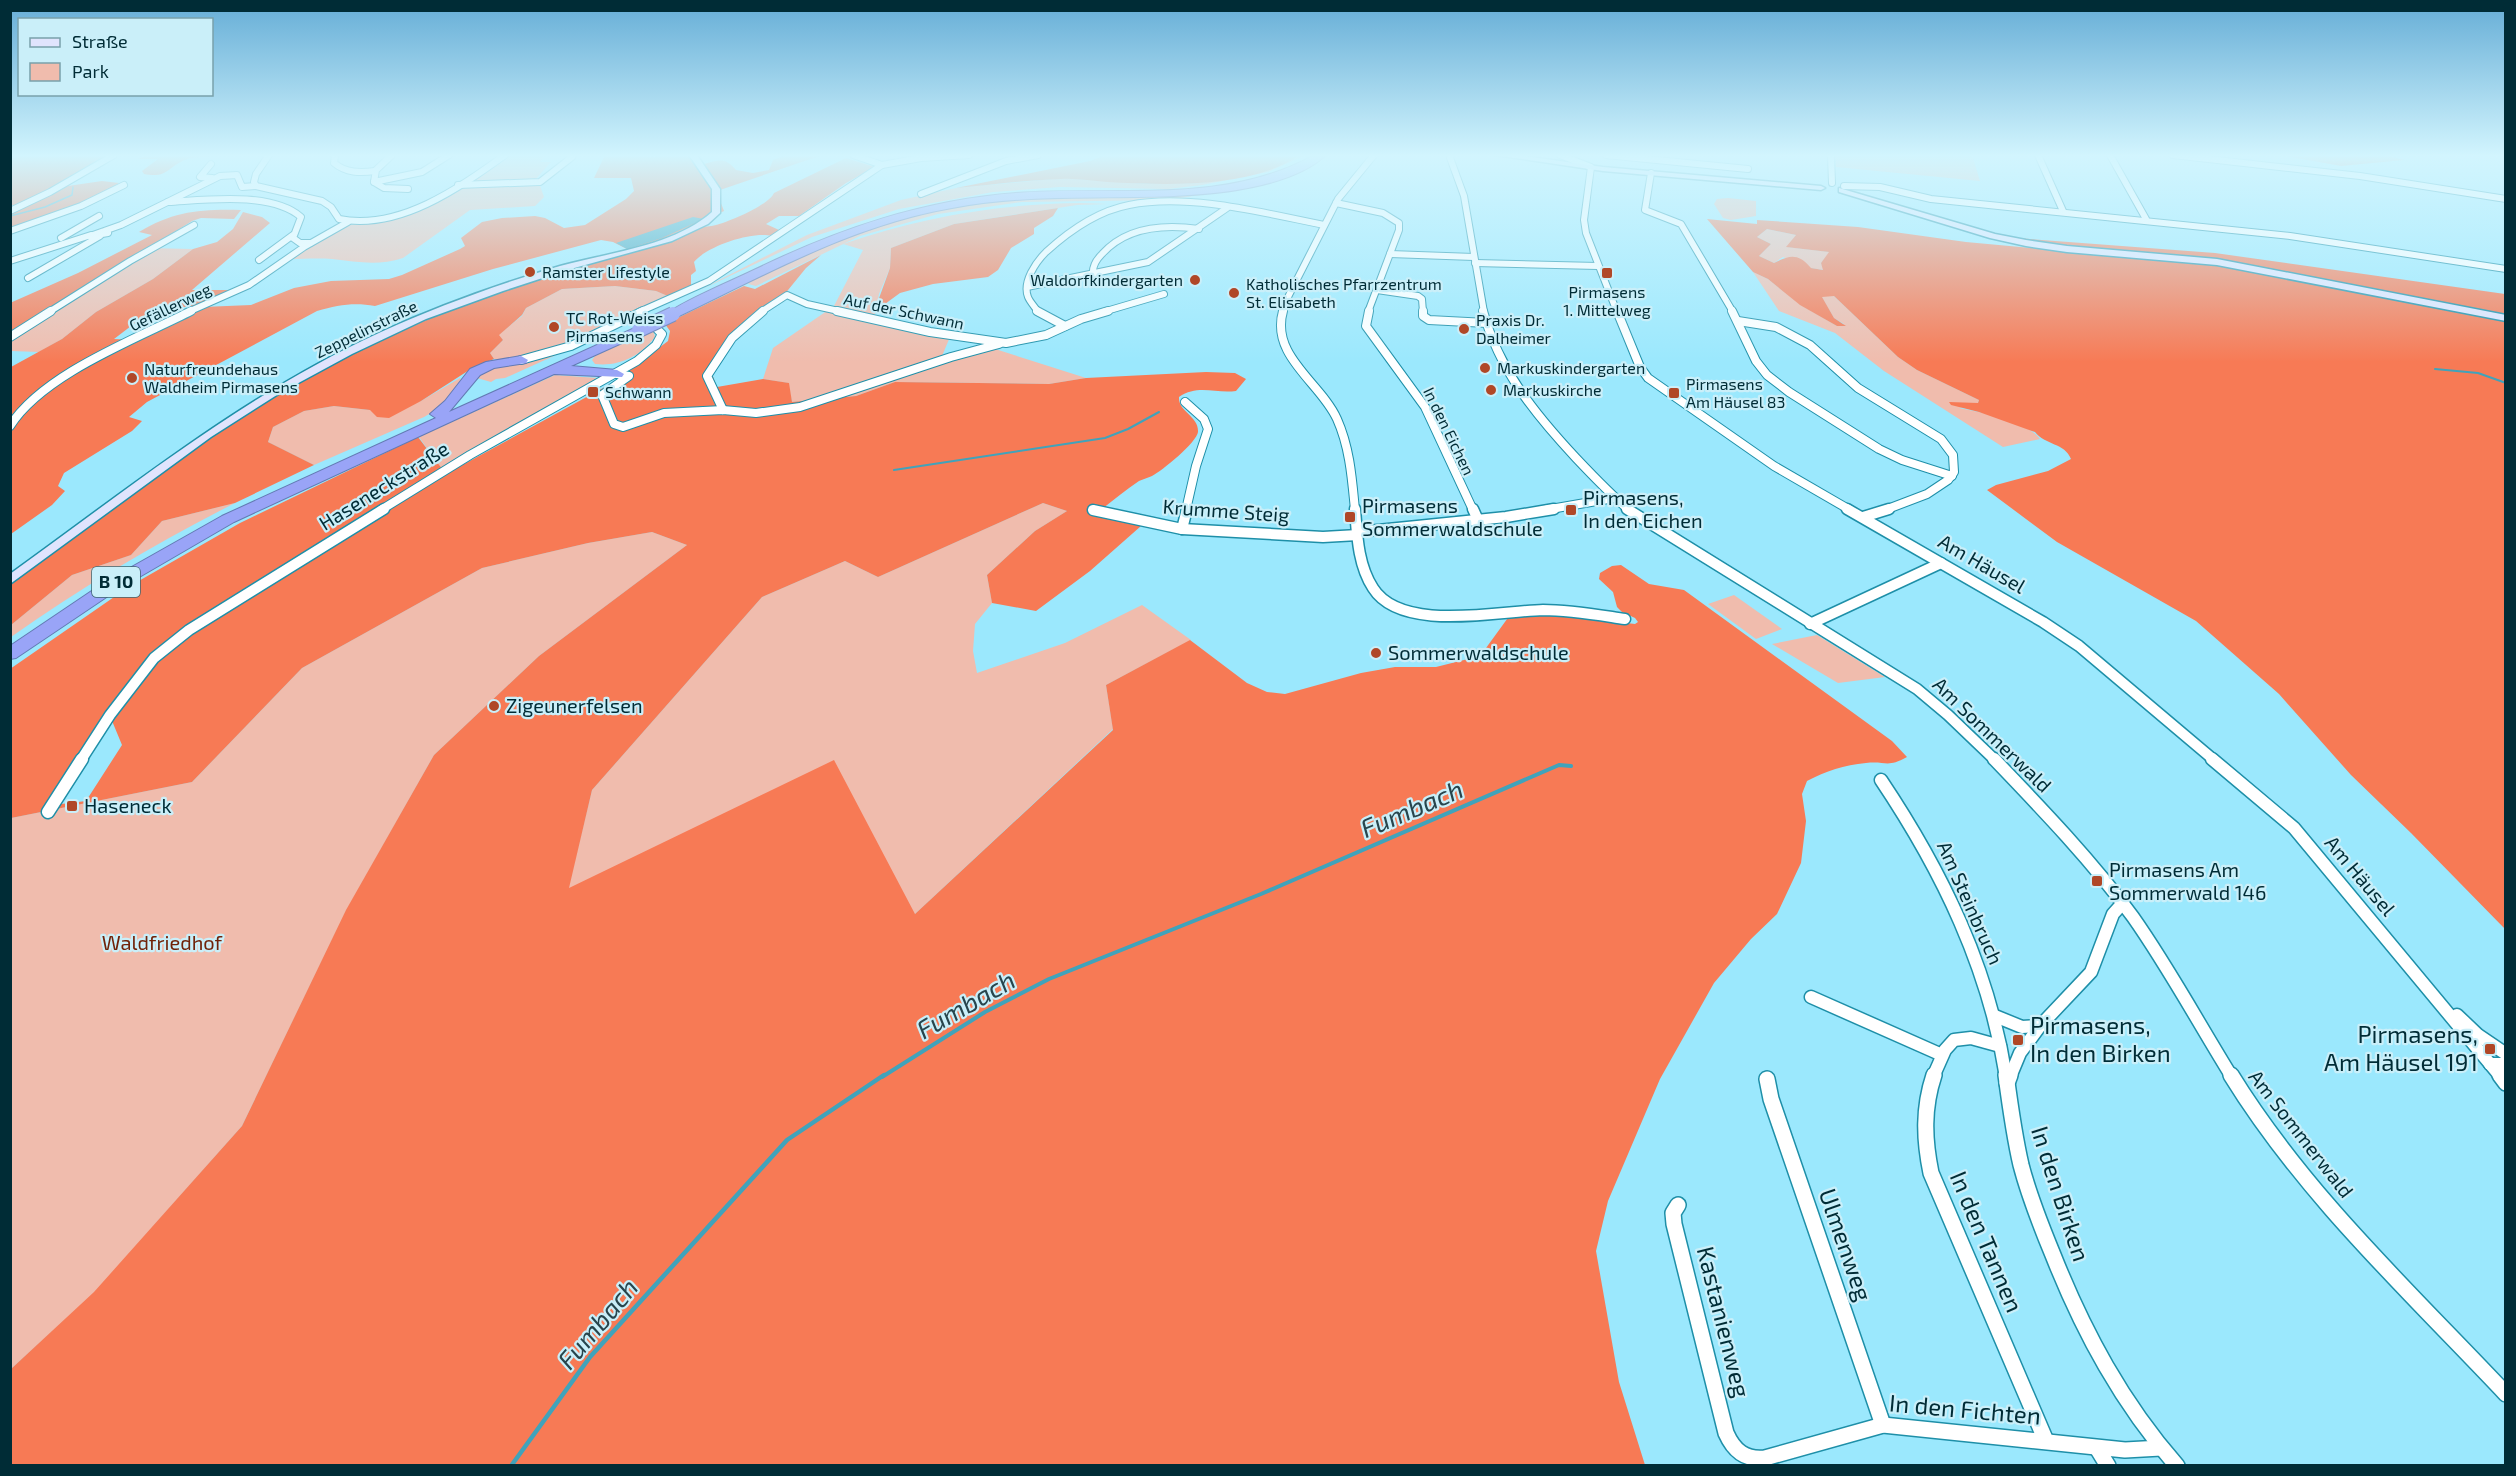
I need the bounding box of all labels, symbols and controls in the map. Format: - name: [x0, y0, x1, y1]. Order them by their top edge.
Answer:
- legend: [18, 18, 213, 96]
- text: Straße: [72, 30, 128, 52]
- text: Park: [72, 60, 109, 82]
- place label: Ramster Lifestyle: [542, 262, 670, 281]
- marker: Ramster Lifestyle: [523, 265, 537, 279]
- marker: Pirmasens 1. Mittelweg: [1600, 266, 1614, 280]
- place label: Waldorfkindergarten: [1030, 270, 1183, 289]
- marker: Waldorfkindergarten: [1188, 273, 1202, 287]
- place label: Katholisches Pfarrzentrum St. Elisabeth: [1246, 274, 1442, 311]
- street label: Gefällerweg: [126, 279, 214, 335]
- place label: Pirmasens 1. Mittelweg: [1563, 282, 1651, 319]
- marker: Katholisches Pfarrzentrum St. Elisabeth: [1227, 286, 1241, 300]
- street label: Auf der Schwann: [842, 288, 966, 333]
- street label: Zeppelinstraße: [311, 296, 420, 362]
- place label: TC Rot-Weiss Pirmasens: [566, 308, 663, 345]
- place label: Praxis Dr. Dalheimer: [1476, 310, 1552, 347]
- marker: TC Rot-Weiss Pirmasens: [547, 320, 561, 334]
- marker: Praxis Dr. Dalheimer: [1457, 322, 1471, 336]
- place label: Markuskindergarten: [1497, 358, 1645, 377]
- place label: Naturfreundehaus Waldheim Pirmasens: [144, 359, 298, 396]
- marker: Markuskindergarten: [1478, 361, 1492, 375]
- marker: Naturfreundehaus Waldheim Pirmasens: [125, 371, 139, 385]
- place label: Pirmasens Am Häusel 83: [1686, 374, 1785, 411]
- place label: Markuskirche: [1503, 380, 1602, 399]
- place label: Schwann: [605, 382, 672, 401]
- marker: Markuskirche: [1484, 383, 1498, 397]
- street label: In den Eichen: [1420, 384, 1479, 478]
- marker: Schwann: [586, 385, 600, 399]
- marker: Pirmasens Am Häusel 83: [1667, 386, 1681, 400]
- street label: Haseneckstraße: [314, 436, 453, 535]
- place label: Pirmasens, In den Eichen: [1583, 485, 1703, 532]
- place label: Pirmasens Sommerwaldschule: [1362, 493, 1543, 540]
- street label: Krumme Steig: [1162, 494, 1290, 526]
- marker: Pirmasens, In den Eichen: [1564, 503, 1578, 517]
- marker: Pirmasens Sommerwaldschule: [1343, 510, 1357, 524]
- street label: Am Häusel: [1934, 528, 2031, 598]
- road number: B 10: [92, 567, 140, 597]
- place label: Sommerwaldschule: [1388, 640, 1569, 664]
- marker: Sommerwaldschule: [1369, 646, 1383, 660]
- street label: Am Sommerwald: [1928, 672, 2057, 797]
- place label: Zigeunerfelsen: [506, 693, 643, 717]
- marker: Zigeunerfelsen: [487, 699, 501, 713]
- water label: Fumbach: [1355, 772, 1467, 843]
- place label: Haseneck: [84, 793, 172, 817]
- marker: Haseneck: [65, 799, 79, 813]
- street label: Am Häusel: [2320, 830, 2401, 920]
- street label: Am Steinbruch: [1933, 837, 2009, 968]
- place label: Pirmasens Am Sommerwald 146: [2109, 857, 2266, 904]
- marker: Pirmasens Am Sommerwald 146: [2090, 874, 2104, 888]
- park label: Waldfriedhof: [102, 930, 223, 954]
- water label: Fumbach: [911, 963, 1020, 1044]
- place label: Pirmasens, In den Birken: [2030, 1010, 2171, 1067]
- place label: Pirmasens, Am Häusel 191: [2324, 1019, 2478, 1076]
- marker: Pirmasens, In den Birken: [2011, 1033, 2025, 1047]
- marker: Pirmasens, Am Häusel 191: [2483, 1042, 2497, 1056]
- street label: Am Sommerwald: [2244, 1065, 2359, 1202]
- street label: In den Birken: [2026, 1122, 2097, 1265]
- street label: In den Tannen: [1945, 1166, 2030, 1316]
- street label: Ulmenweg: [1814, 1185, 1879, 1305]
- street label: Kastanienweg: [1692, 1243, 1757, 1400]
- water label: Fumbach: [550, 1272, 644, 1375]
- street label: In den Fichten: [1888, 1387, 2042, 1430]

